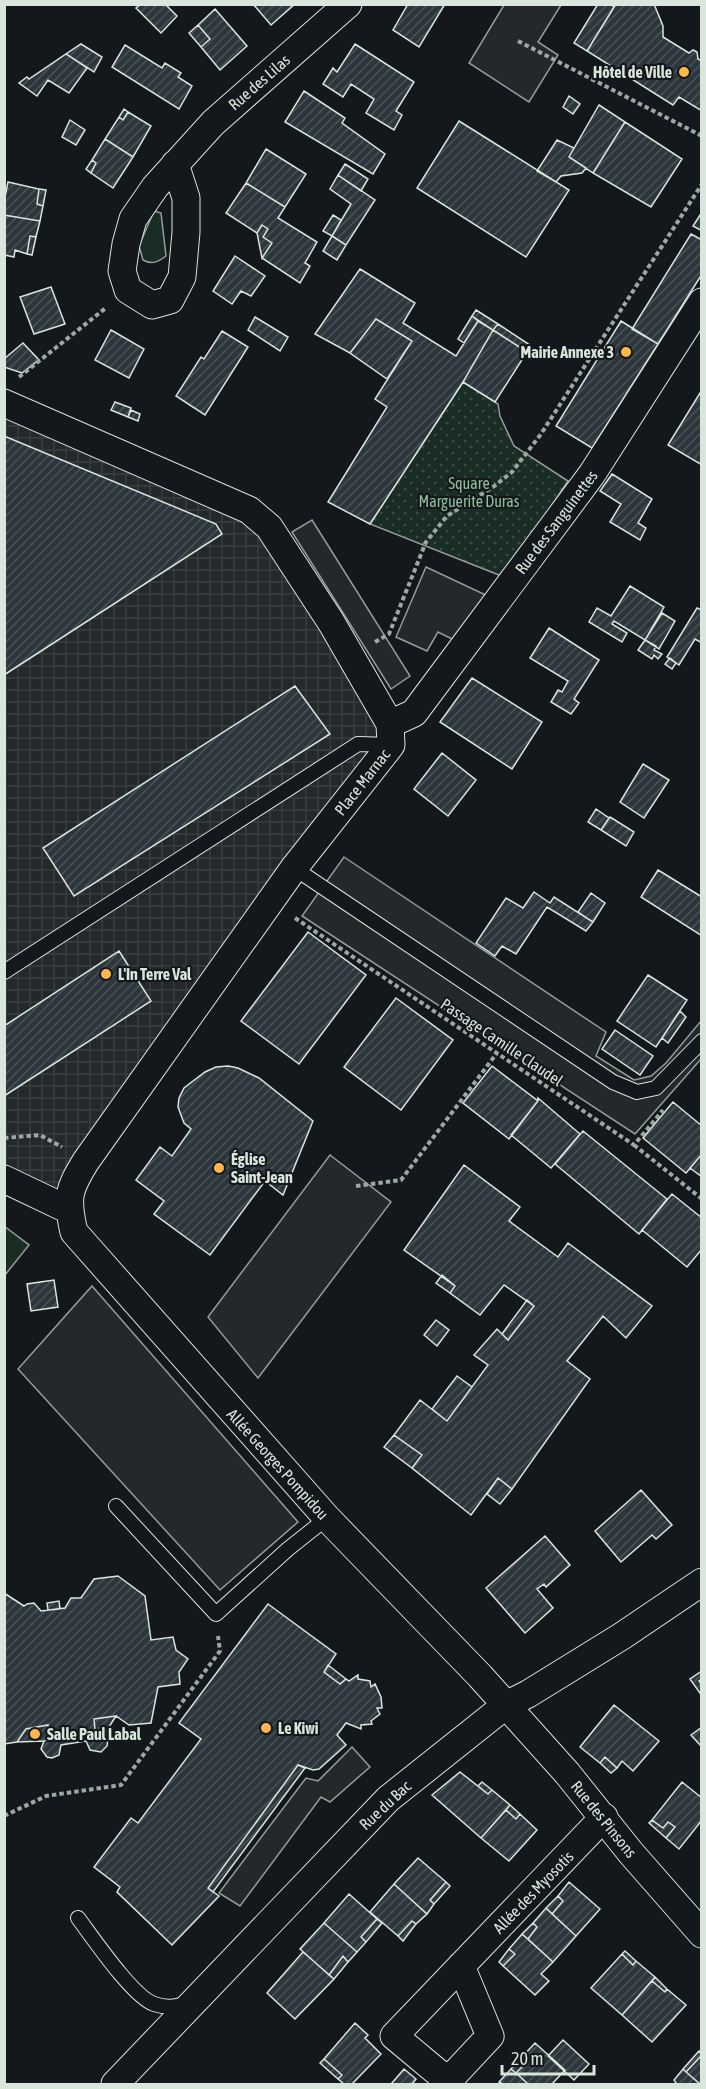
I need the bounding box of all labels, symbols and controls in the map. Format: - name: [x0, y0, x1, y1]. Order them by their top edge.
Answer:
- street label: Rue des Lilas: [225, 50, 293, 113]
- place label: Hôtel de Ville: [593, 63, 672, 81]
- marker: Hôtel de Ville: [677, 65, 691, 79]
- place label: Mairie Annexe 3: [521, 343, 614, 361]
- marker: Mairie Annexe 3: [619, 345, 633, 359]
- street label: Rue des Sanguinettes: [511, 466, 602, 578]
- park label: Square Marguerite Duras: [419, 474, 520, 511]
- street label: Place Marnac: [331, 745, 393, 819]
- place label: L'In Terre Val: [118, 965, 192, 983]
- marker: L'In Terre Val: [99, 967, 113, 981]
- street label: Passage Camille Claudel: [437, 995, 567, 1091]
- place label: Église Saint-Jean: [231, 1150, 293, 1186]
- marker: Église Saint-Jean: [212, 1161, 226, 1175]
- street label: Allée Georges Pompidou: [223, 1405, 332, 1524]
- place label: Le Kiwi: [278, 1719, 319, 1737]
- marker: Le Kiwi: [259, 1721, 273, 1735]
- place label: Salle Paul Labal: [47, 1725, 142, 1743]
- marker: Salle Paul Labal: [28, 1727, 42, 1741]
- street label: Rue du Bac: [356, 1777, 414, 1833]
- street label: Rue des Pinsons: [568, 1777, 641, 1861]
- street label: Allée des Myosotis: [489, 1847, 578, 1938]
- scale bar: [502, 2038, 594, 2076]
- text: 20 m: [511, 2048, 543, 2069]

